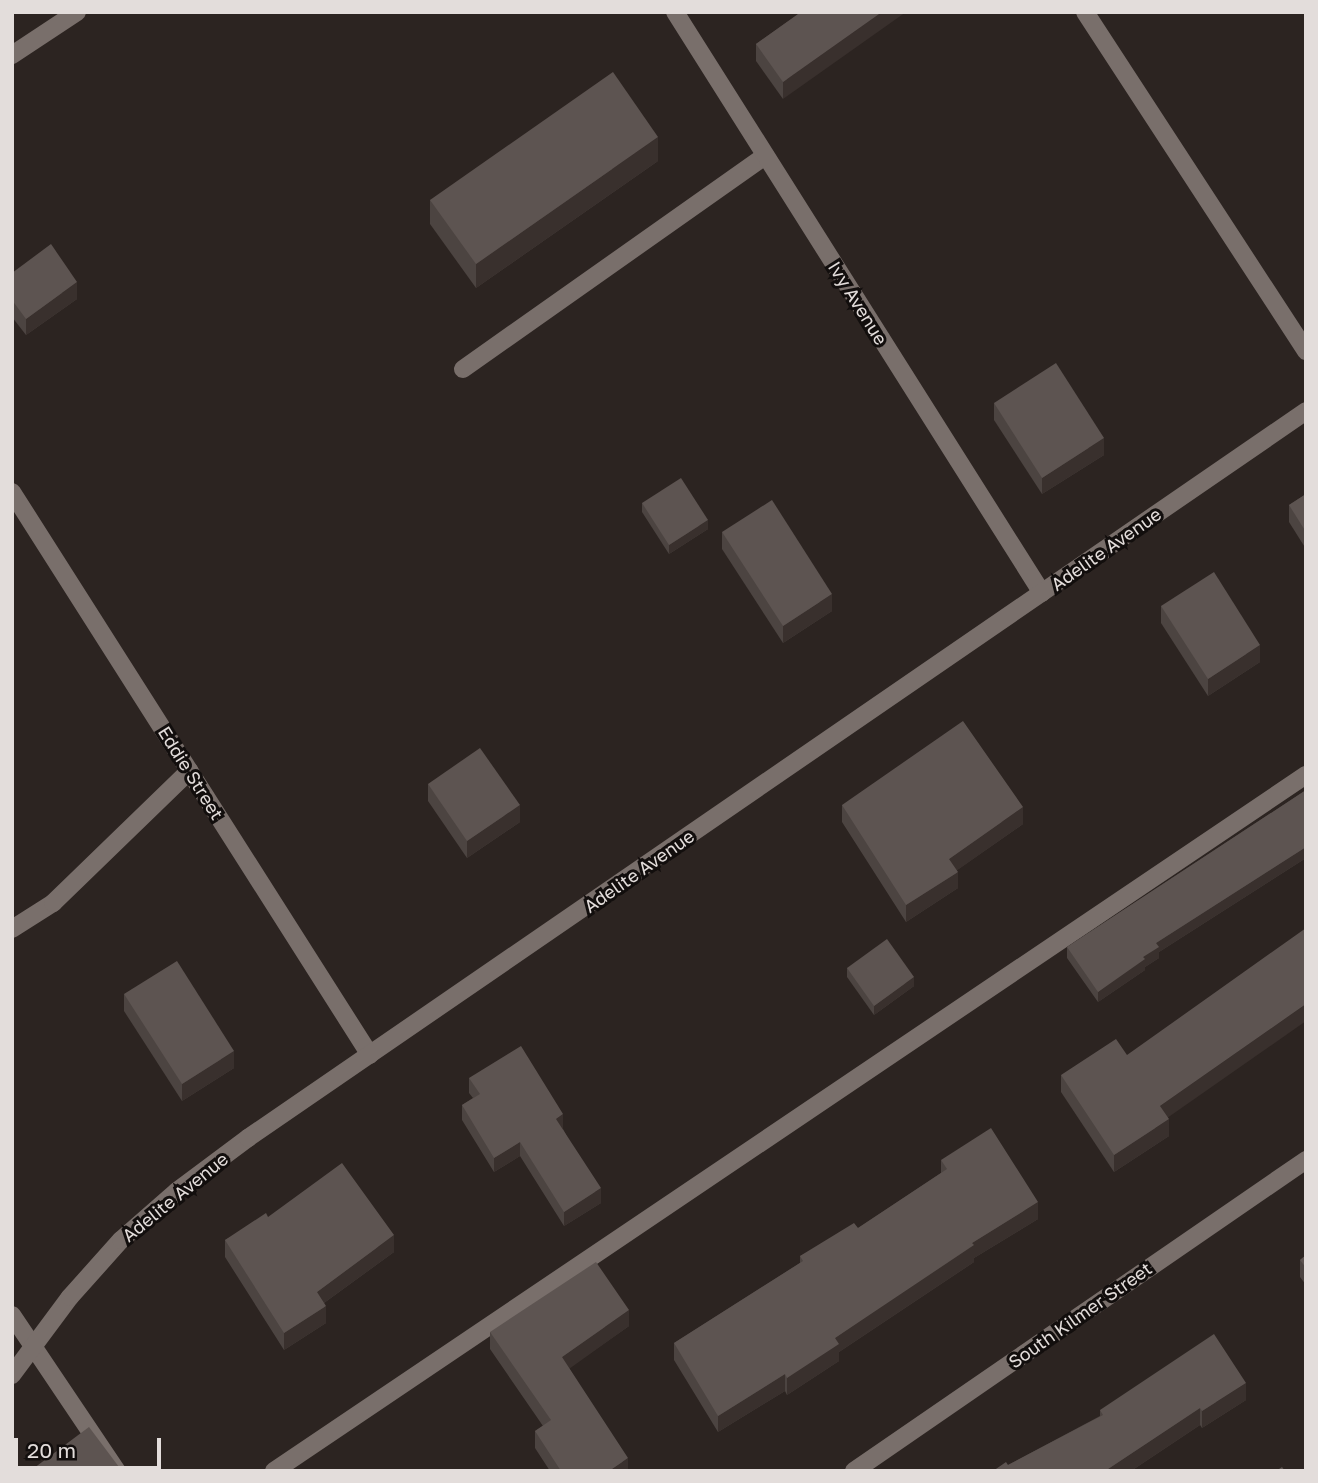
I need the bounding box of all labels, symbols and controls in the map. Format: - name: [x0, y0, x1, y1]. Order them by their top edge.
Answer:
- street label: Ivy Avenue: [824, 257, 892, 349]
- street label: Adelite Avenue: [1047, 503, 1165, 595]
- street label: Eddie Street: [154, 722, 228, 824]
- street label: Adelite Avenue: [580, 825, 698, 917]
- street label: Adelite Avenue: [118, 1148, 232, 1246]
- street label: South Kilmer Street: [1004, 1257, 1156, 1373]
- scale bar: [18, 1424, 164, 1468]
- text: 20 m: [27, 1437, 76, 1463]

